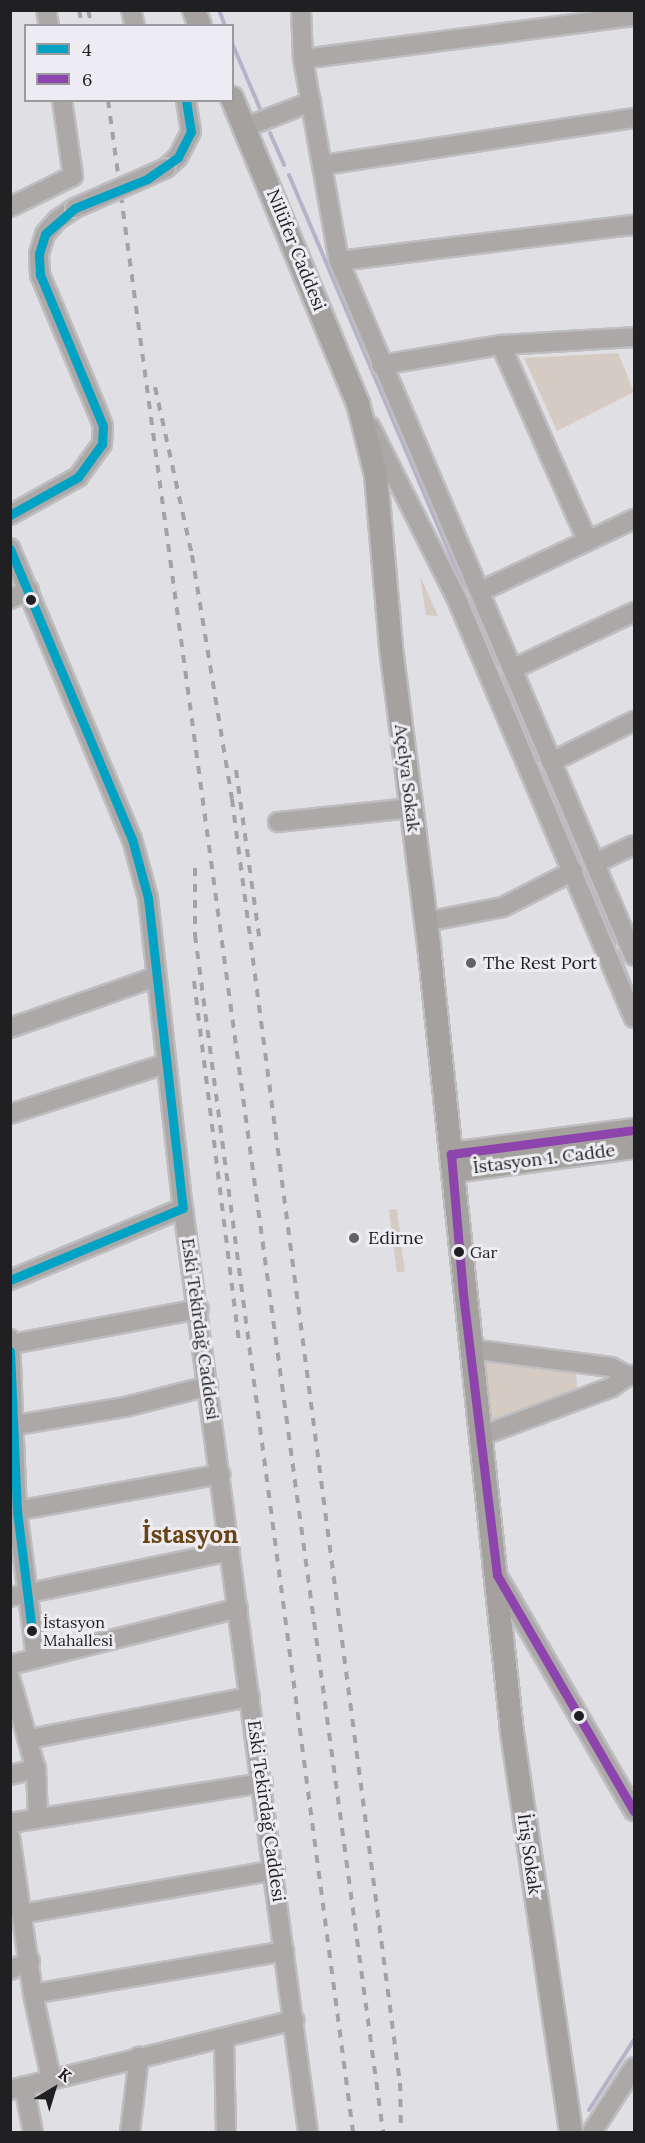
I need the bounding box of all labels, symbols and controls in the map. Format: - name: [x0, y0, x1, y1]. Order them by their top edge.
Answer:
- legend: [24, 24, 234, 102]
- text: 4: [82, 38, 92, 61]
- text: 6: [82, 68, 92, 91]
- street label: Nilüfer Caddesi: [262, 186, 330, 314]
- unlabelled marker: [25, 594, 37, 606]
- street label: Açelya Sokak: [390, 723, 424, 833]
- place label: The Rest Port: [483, 952, 597, 974]
- marker: The Rest Port: [464, 956, 478, 970]
- street label: İstasyon 1. Cadde: [472, 1140, 616, 1178]
- place label: Edirne: [368, 1227, 423, 1249]
- marker: Edirne: [345, 1229, 363, 1247]
- street label: Eski Tekirdağ Caddesi: [177, 1237, 223, 1421]
- place label: Gar: [470, 1242, 497, 1262]
- marker: Gar: [453, 1246, 465, 1258]
- district label: İstasyon: [142, 1521, 238, 1549]
- place label: İstasyon Mahallesi: [43, 1612, 113, 1650]
- marker: İstasyon Mahallesi: [26, 1625, 38, 1637]
- unlabelled marker: [573, 1710, 585, 1722]
- street label: Eski Tekirdağ Caddesi: [243, 1719, 289, 1903]
- street label: İriş Sokak: [513, 1812, 545, 1896]
- north arrow: [24, 2059, 84, 2119]
- text: K: [54, 2063, 76, 2086]

